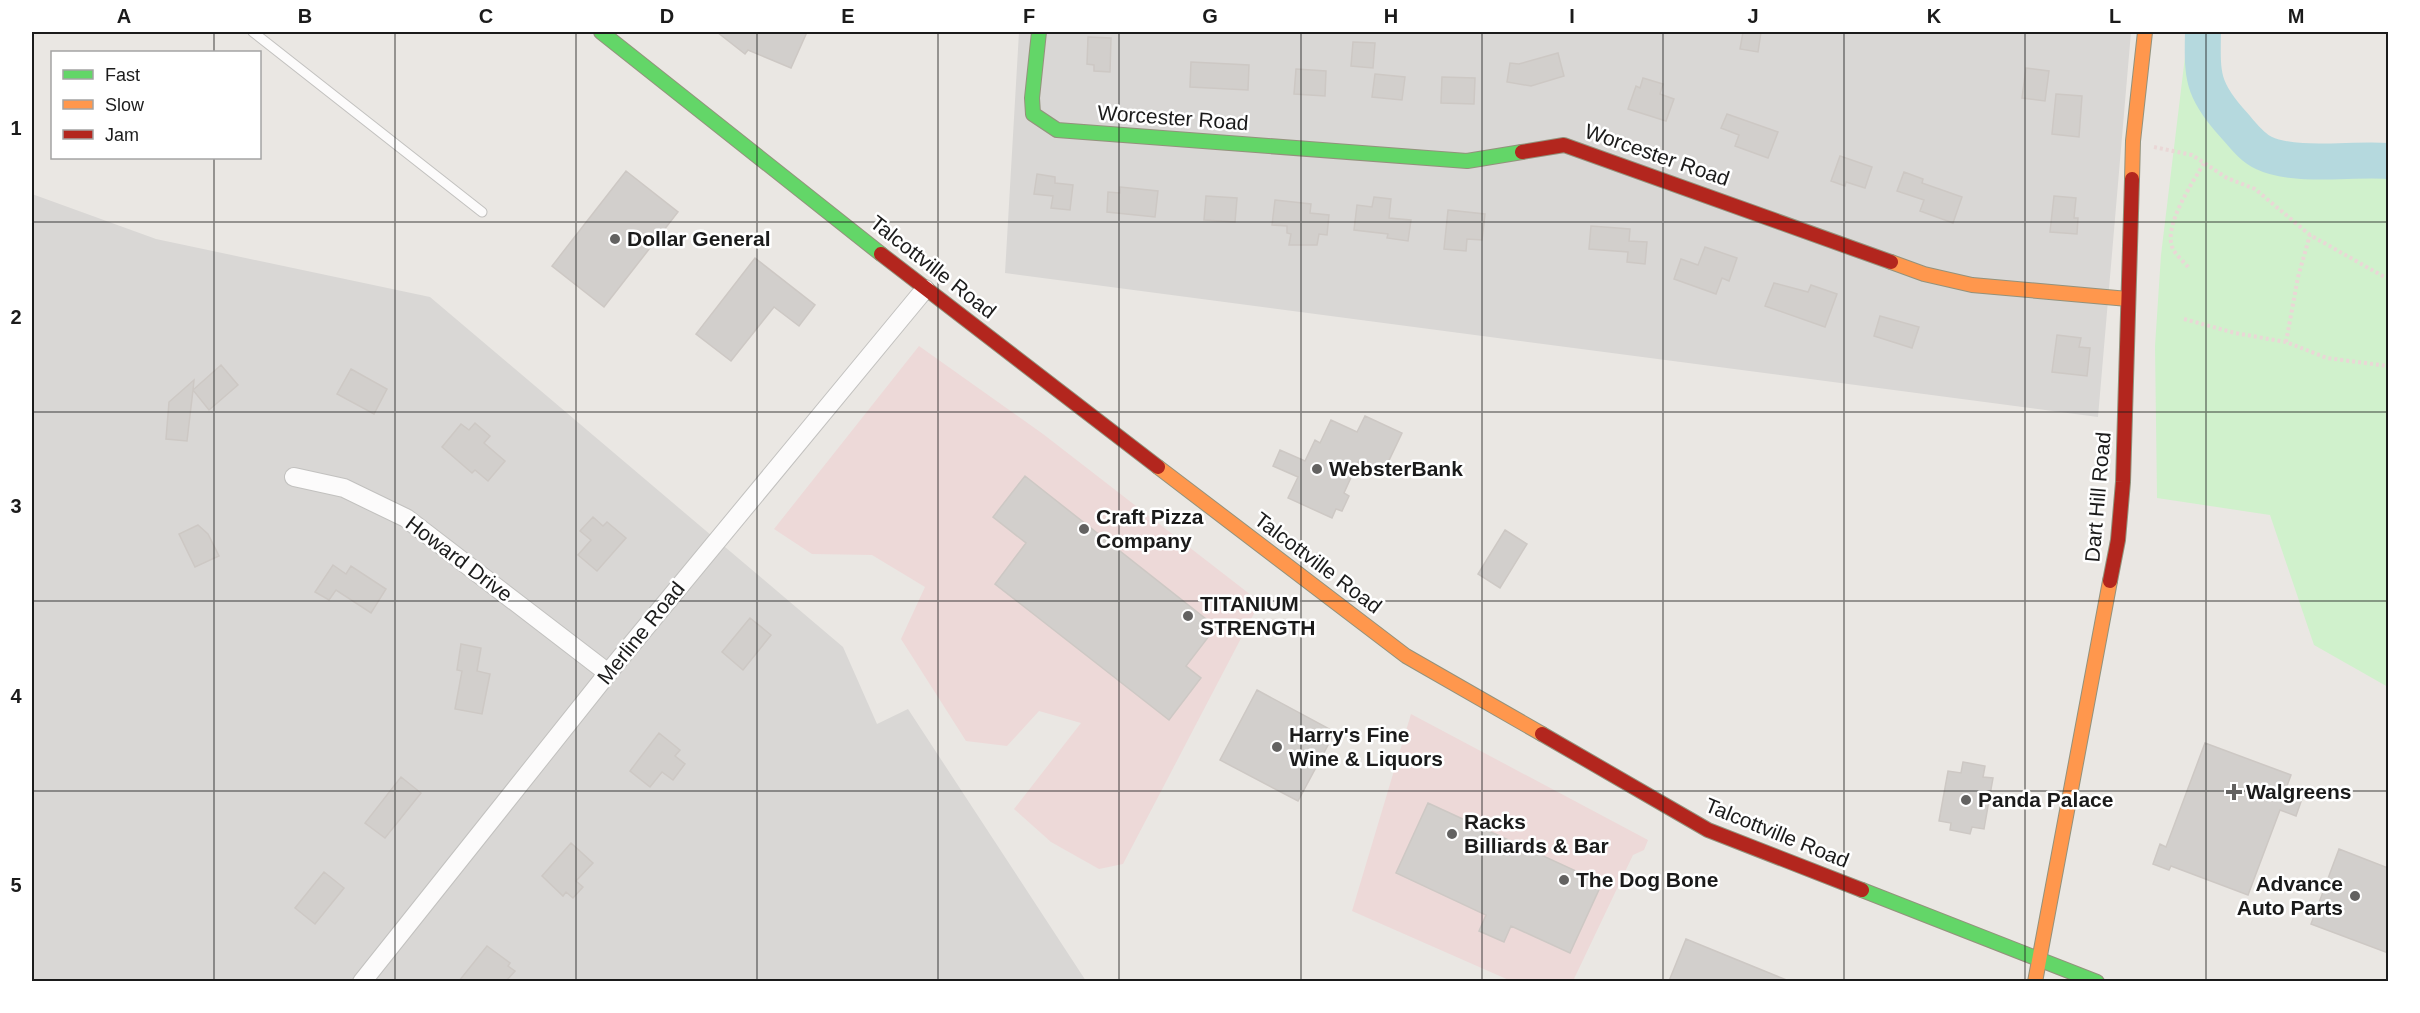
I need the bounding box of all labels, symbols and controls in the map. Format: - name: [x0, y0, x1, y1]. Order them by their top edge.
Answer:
- text: A: [117, 5, 131, 27]
- text: B: [298, 5, 312, 27]
- text: C: [479, 5, 493, 27]
- text: D: [660, 5, 674, 27]
- text: E: [841, 5, 855, 27]
- text: F: [1023, 5, 1035, 27]
- text: G: [1202, 5, 1218, 27]
- text: H: [1384, 5, 1398, 27]
- text: I: [1569, 5, 1575, 27]
- text: J: [1747, 5, 1759, 27]
- text: K: [1927, 5, 1942, 27]
- text: L: [2109, 5, 2121, 27]
- text: M: [2288, 5, 2304, 27]
- legend: [51, 51, 261, 159]
- text: Fast: [105, 65, 140, 85]
- text: Slow: [105, 95, 145, 115]
- street label: Worcester Road: [1097, 101, 1249, 134]
- text: 1: [10, 117, 22, 139]
- street label: Worcester Road: [1582, 119, 1732, 190]
- text: Jam: [105, 125, 139, 145]
- street label: Talcottville Road: [866, 210, 1001, 323]
- place label: Dollar General: [627, 227, 771, 250]
- marker: Dollar General: [608, 232, 622, 246]
- text: 2: [10, 306, 22, 328]
- street label: Dart Hill Road: [2080, 431, 2115, 563]
- place label: WebsterBank: [1329, 457, 1463, 480]
- marker: WebsterBank: [1310, 462, 1324, 476]
- text: 3: [10, 495, 22, 517]
- place label: Craft Pizza Company: [1096, 505, 1204, 552]
- street label: Talcottville Road: [1250, 507, 1386, 618]
- street label: Howard Drive: [402, 511, 517, 606]
- marker: Craft Pizza Company: [1077, 522, 1091, 536]
- street label: Merline Road: [592, 577, 689, 688]
- place label: TITANIUM STRENGTH: [1200, 592, 1316, 639]
- marker: TITANIUM STRENGTH: [1181, 609, 1195, 623]
- text: 4: [10, 685, 22, 707]
- place label: Harry's Fine Wine & Liquors: [1289, 723, 1443, 770]
- marker: Harry's Fine Wine & Liquors: [1270, 740, 1284, 754]
- place label: Walgreens: [2246, 780, 2351, 803]
- marker: Walgreens: [2227, 785, 2241, 799]
- place label: Panda Palace: [1978, 788, 2113, 811]
- street label: Talcottville Road: [1702, 793, 1852, 872]
- marker: Panda Palace: [1959, 793, 1973, 807]
- place label: Racks Billiards & Bar: [1464, 810, 1609, 857]
- marker: Racks Billiards & Bar: [1445, 827, 1459, 841]
- place label: The Dog Bone: [1576, 868, 1718, 891]
- place label: Advance Auto Parts: [2237, 872, 2343, 919]
- marker: The Dog Bone: [1557, 873, 1571, 887]
- text: 5: [10, 874, 22, 896]
- marker: Advance Auto Parts: [2348, 889, 2362, 903]

